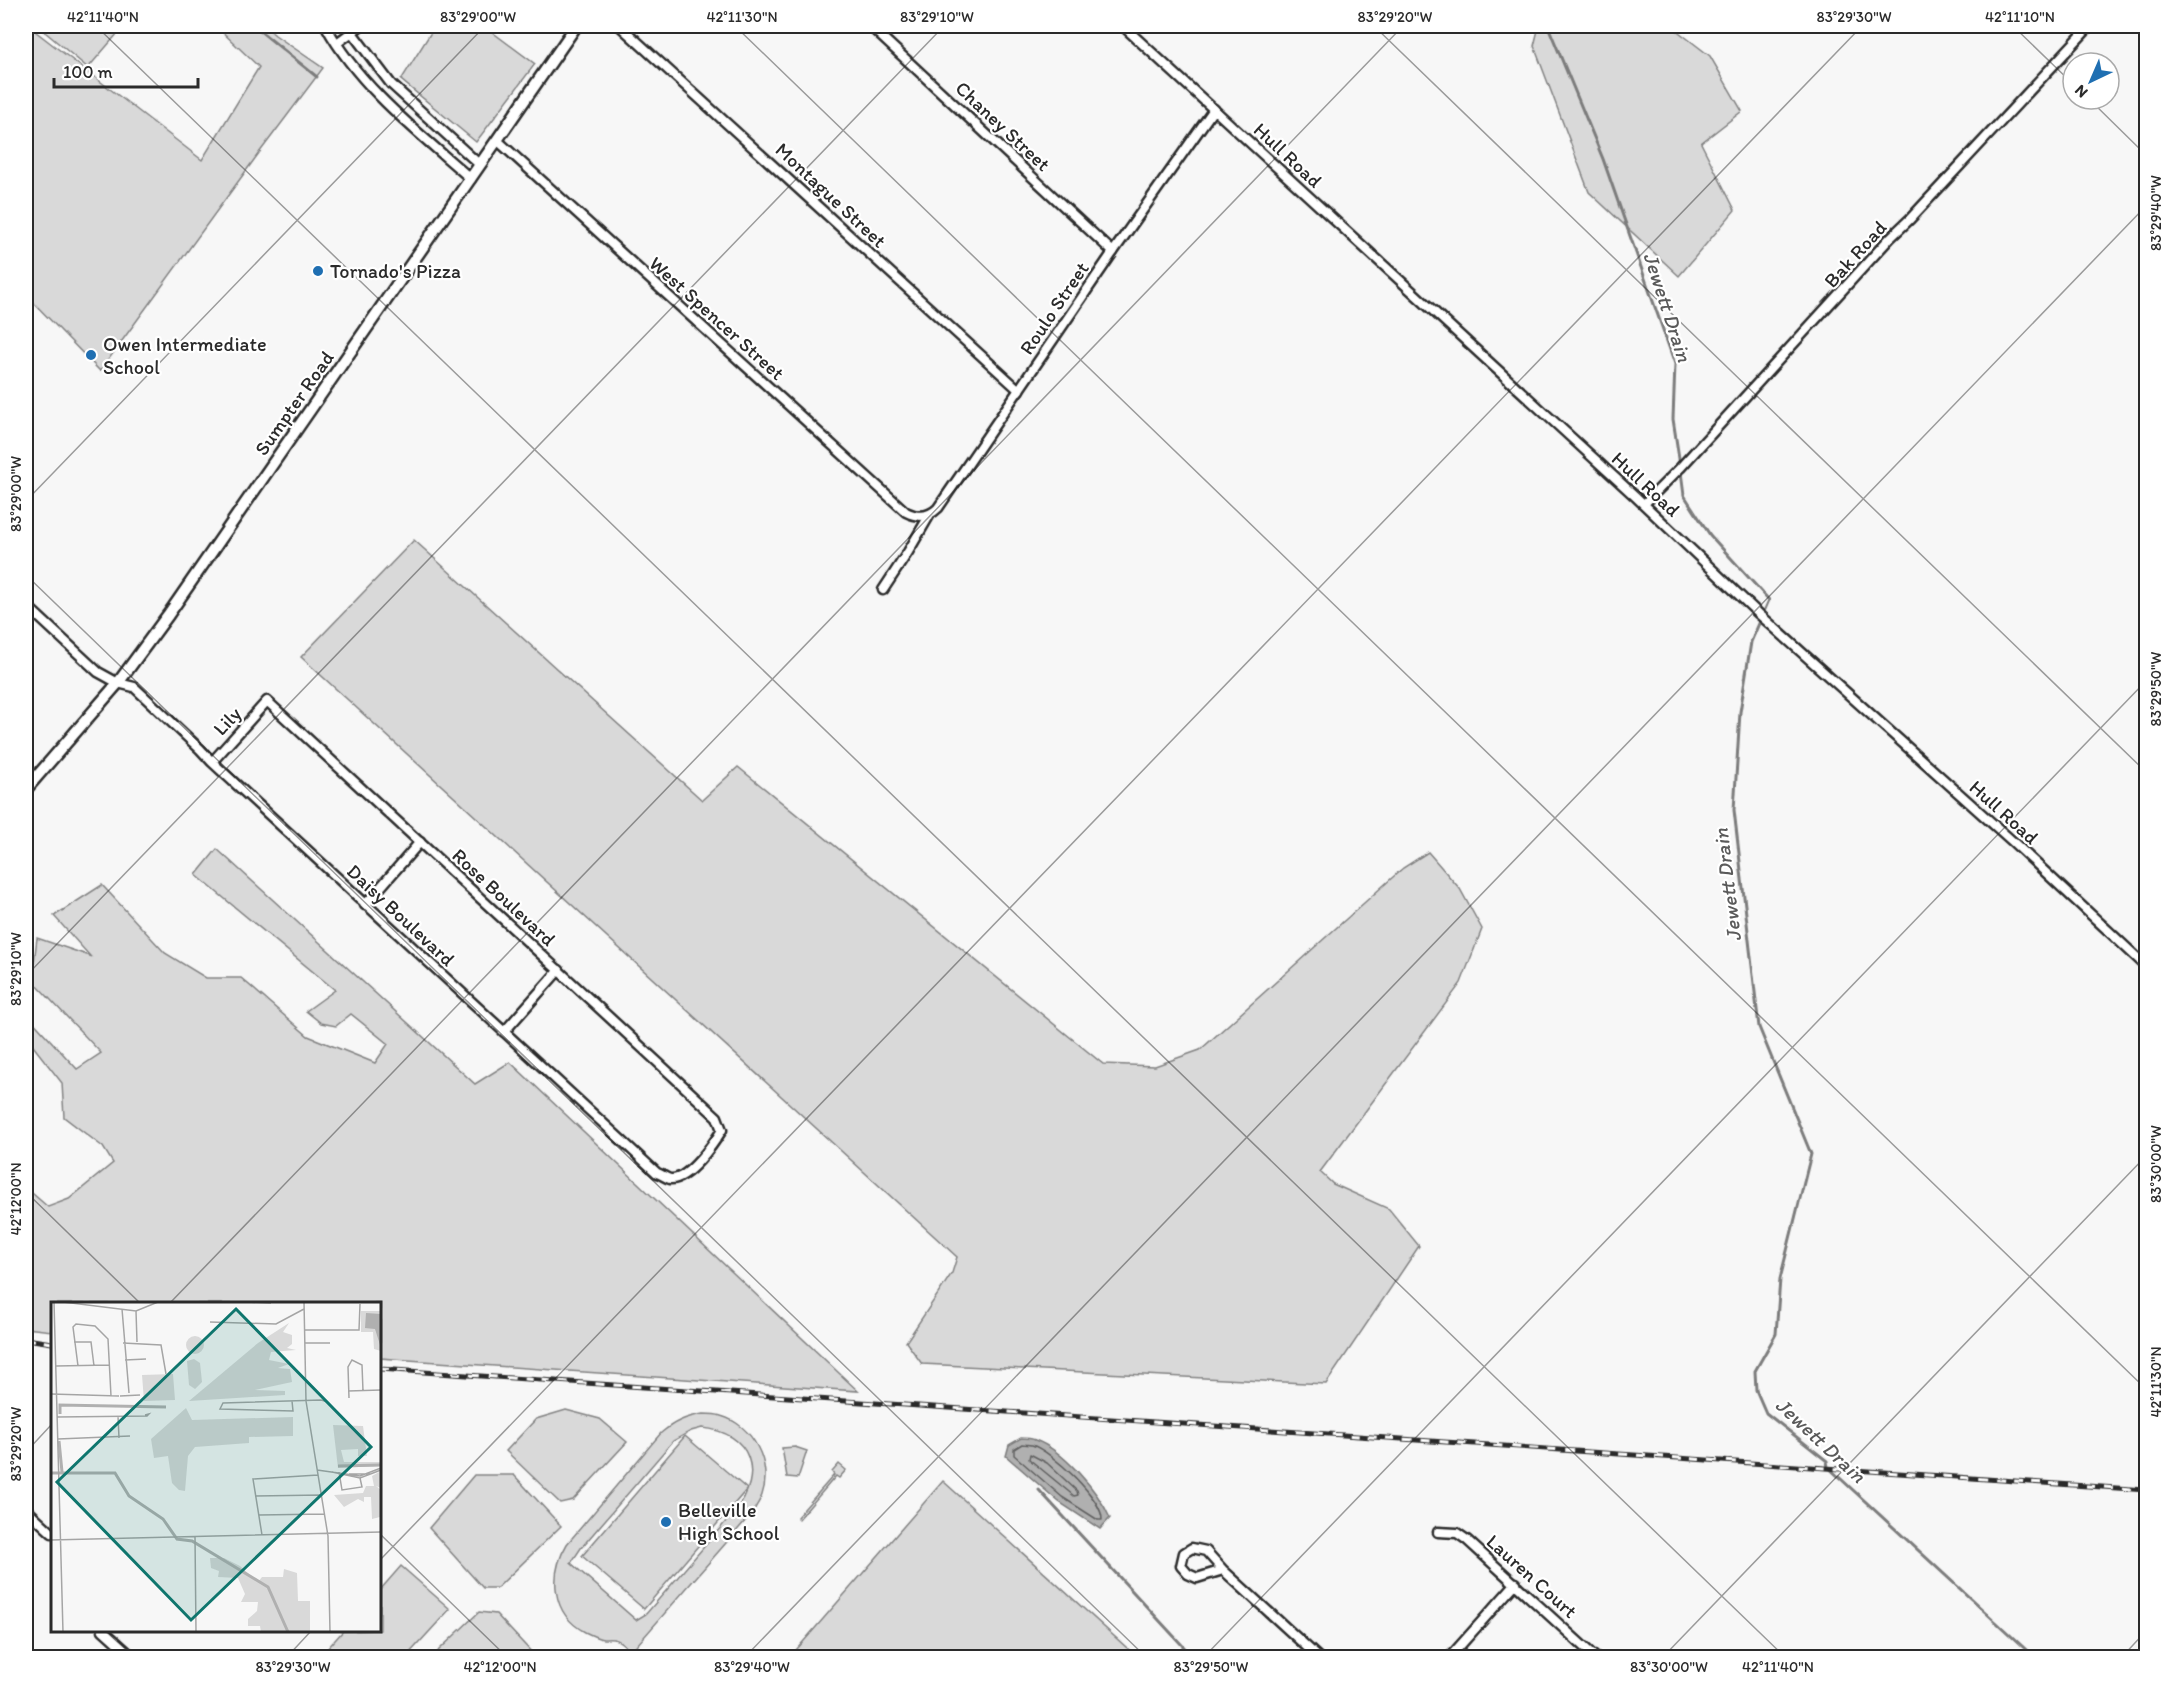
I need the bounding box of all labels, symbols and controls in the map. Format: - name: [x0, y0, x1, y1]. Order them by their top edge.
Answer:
- text: 42°11'40"N: [67, 8, 139, 26]
- text: 83°29'00"W: [440, 8, 516, 26]
- text: 42°11'30"N: [706, 8, 778, 26]
- text: 83°29'10"W: [900, 8, 974, 26]
- text: 83°29'20"W: [1358, 8, 1433, 26]
- text: 83°29'30"W: [1816, 8, 1892, 26]
- text: 42°11'10"N: [1985, 8, 2055, 26]
- scale bar: [54, 51, 198, 89]
- north arrow: [2061, 51, 2121, 111]
- text: 100 m: [63, 61, 113, 83]
- street label: Chaney Street: [951, 76, 1055, 176]
- text: N: [2070, 81, 2091, 102]
- street label: Hull Road: [1249, 117, 1327, 193]
- street label: Montague Street: [771, 137, 891, 253]
- text: 83°29'40"W: [2147, 175, 2165, 251]
- street label: Bak Road: [1819, 215, 1891, 292]
- water label: Jewett Drain: [1639, 249, 1698, 366]
- street label: West Spencer Street: [645, 251, 789, 385]
- street label: Roulo Street: [1014, 257, 1094, 359]
- place label: Tornado's Pizza: [330, 259, 461, 283]
- marker: Tornado's Pizza: [311, 264, 325, 278]
- place label: Owen Intermediate School: [103, 332, 267, 379]
- street label: Sumpter Road: [249, 346, 339, 460]
- marker: Owen Intermediate School: [84, 348, 98, 362]
- street label: Hull Road: [1607, 446, 1685, 522]
- text: 83°29'00"W: [7, 456, 25, 532]
- text: 83°29'50"W: [2147, 651, 2165, 726]
- street label: Lily: [208, 701, 247, 740]
- street label: Hull Road: [1965, 775, 2044, 849]
- water label: Jewett Drain: [1708, 826, 1746, 943]
- street label: Rose Boulevard: [447, 843, 561, 951]
- street label: Daisy Boulevard: [342, 859, 460, 971]
- text: 83°29'10"W: [7, 932, 25, 1006]
- text: 83°30'00"W: [2147, 1125, 2165, 1203]
- text: 42°12'00"N: [7, 1162, 25, 1236]
- inset map: [51, 1302, 381, 1632]
- text: 42°11'30"N: [2147, 1346, 2165, 1418]
- water label: Jewett Drain: [1771, 1392, 1872, 1489]
- text: 83°29'20"W: [7, 1406, 25, 1481]
- place label: Belleville High School: [678, 1498, 780, 1545]
- marker: Belleville High School: [659, 1515, 673, 1529]
- street label: Lauren Court: [1482, 1529, 1582, 1623]
- text: 83°29'30"W: [255, 1658, 331, 1676]
- text: 42°12'00"N: [463, 1658, 537, 1676]
- text: 83°29'40"W: [714, 1658, 790, 1676]
- text: 83°29'50"W: [1174, 1658, 1249, 1676]
- text: 83°30'00"W: [1630, 1658, 1708, 1676]
- text: 42°11'40"N: [1742, 1658, 1814, 1676]

